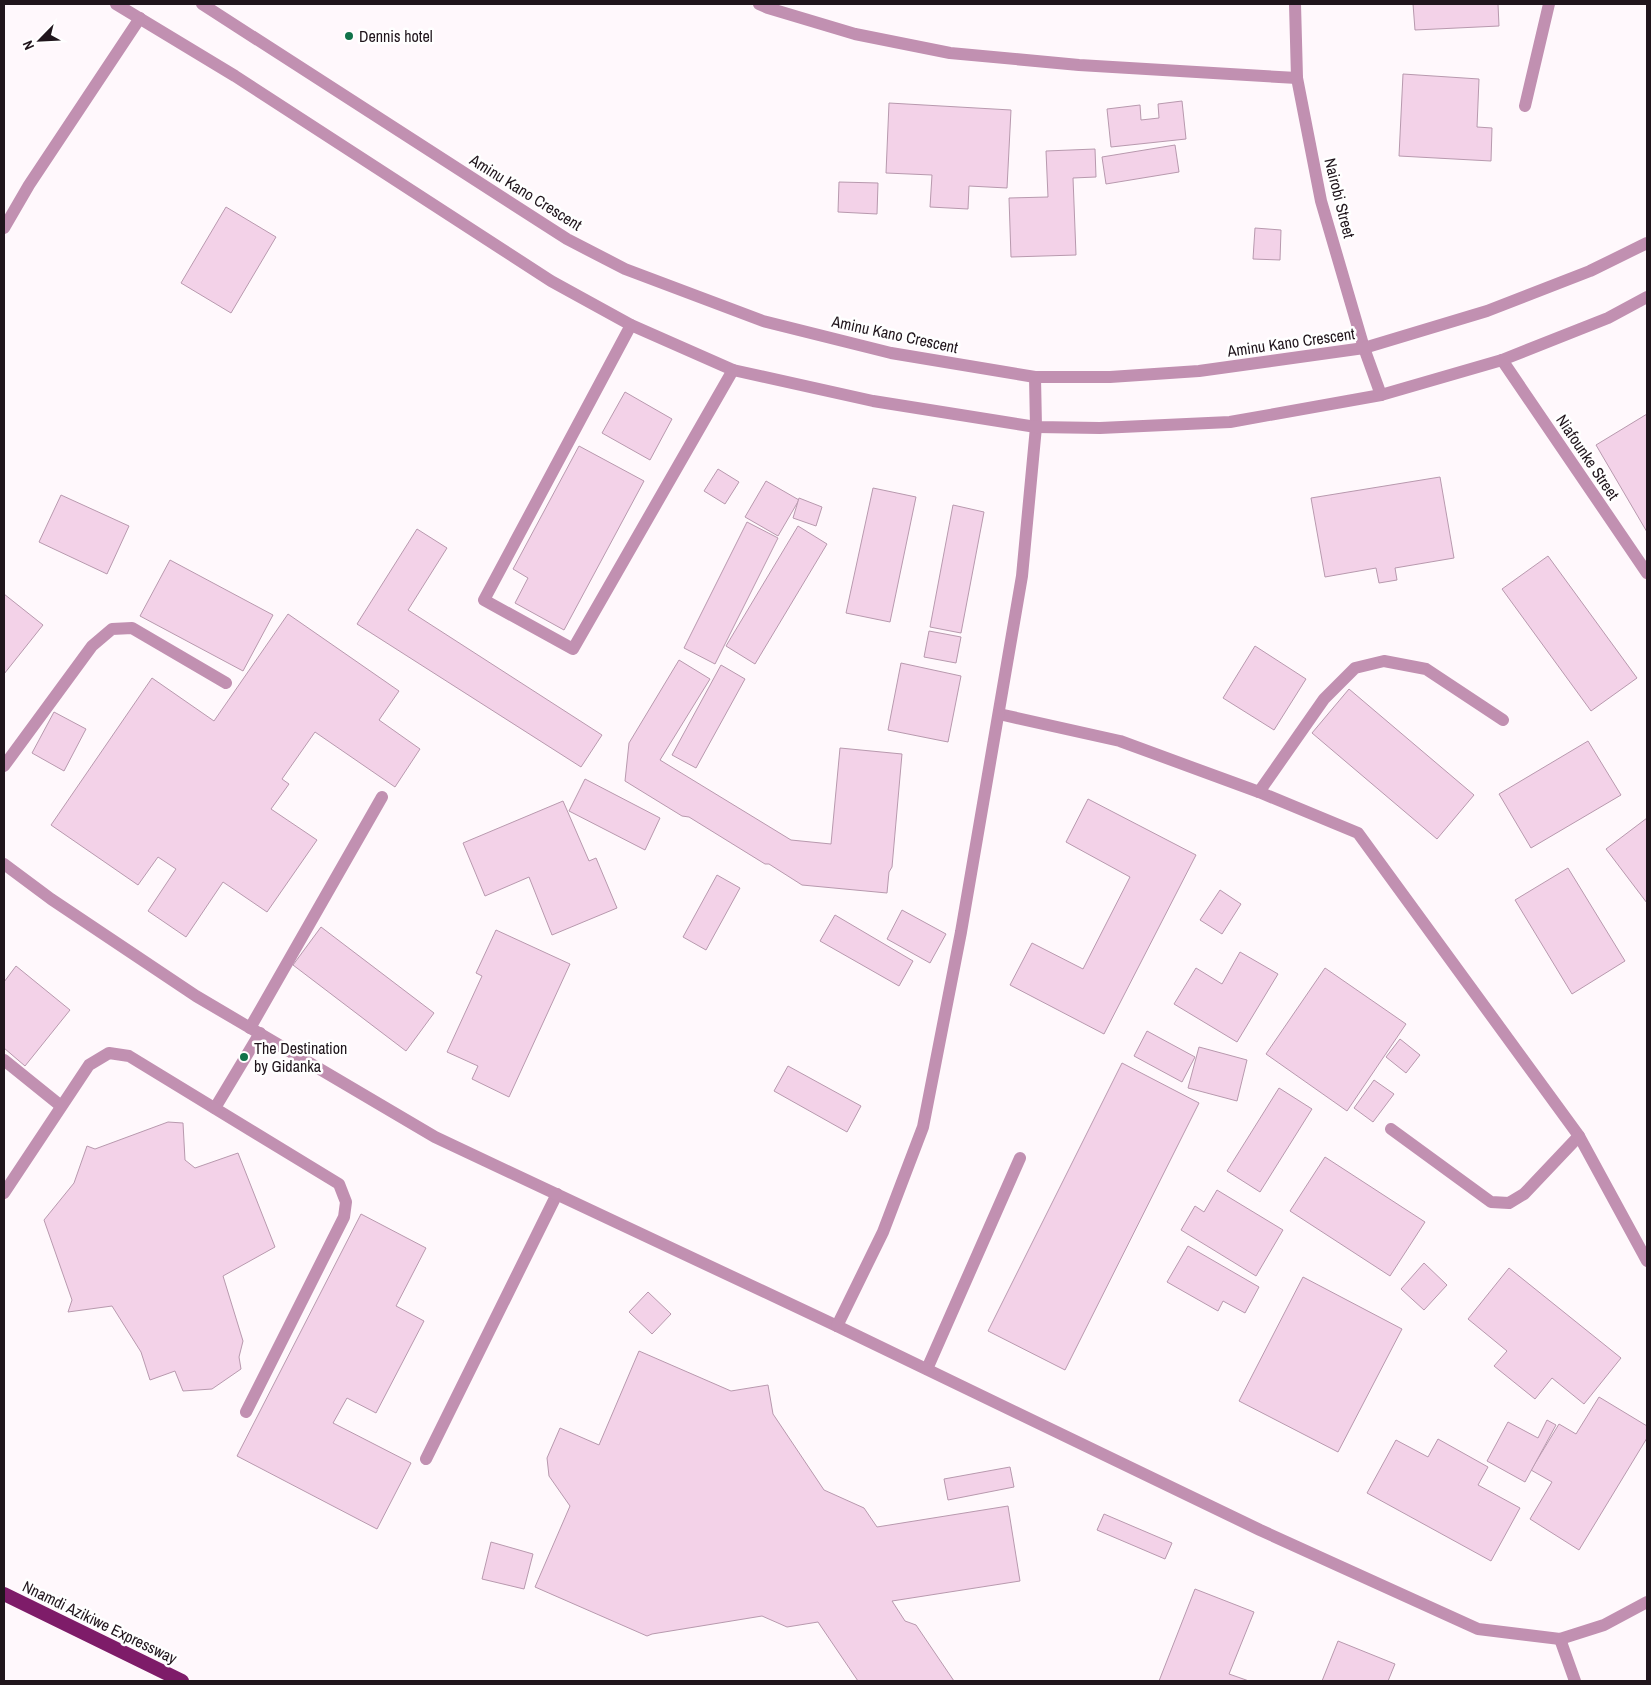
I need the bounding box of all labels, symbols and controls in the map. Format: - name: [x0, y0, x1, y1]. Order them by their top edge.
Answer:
- north arrow: [15, 15, 65, 65]
- place label: Dennis hotel: [359, 25, 433, 47]
- marker: Dennis hotel: [343, 30, 355, 42]
- text: N: [18, 38, 38, 53]
- street label: Aminu Kano Crescent: [465, 148, 587, 236]
- street label: Nairobi Street: [1319, 156, 1361, 241]
- street label: Aminu Kano Crescent: [829, 310, 960, 358]
- street label: Aminu Kano Crescent: [1225, 322, 1356, 362]
- street label: Niafounke Street: [1551, 410, 1625, 504]
- place label: The Destination by Gidanka: [254, 1037, 347, 1077]
- marker: The Destination by Gidanka: [238, 1051, 250, 1063]
- street label: Nnamdi Azikiwe Expressway: [19, 1575, 181, 1669]

